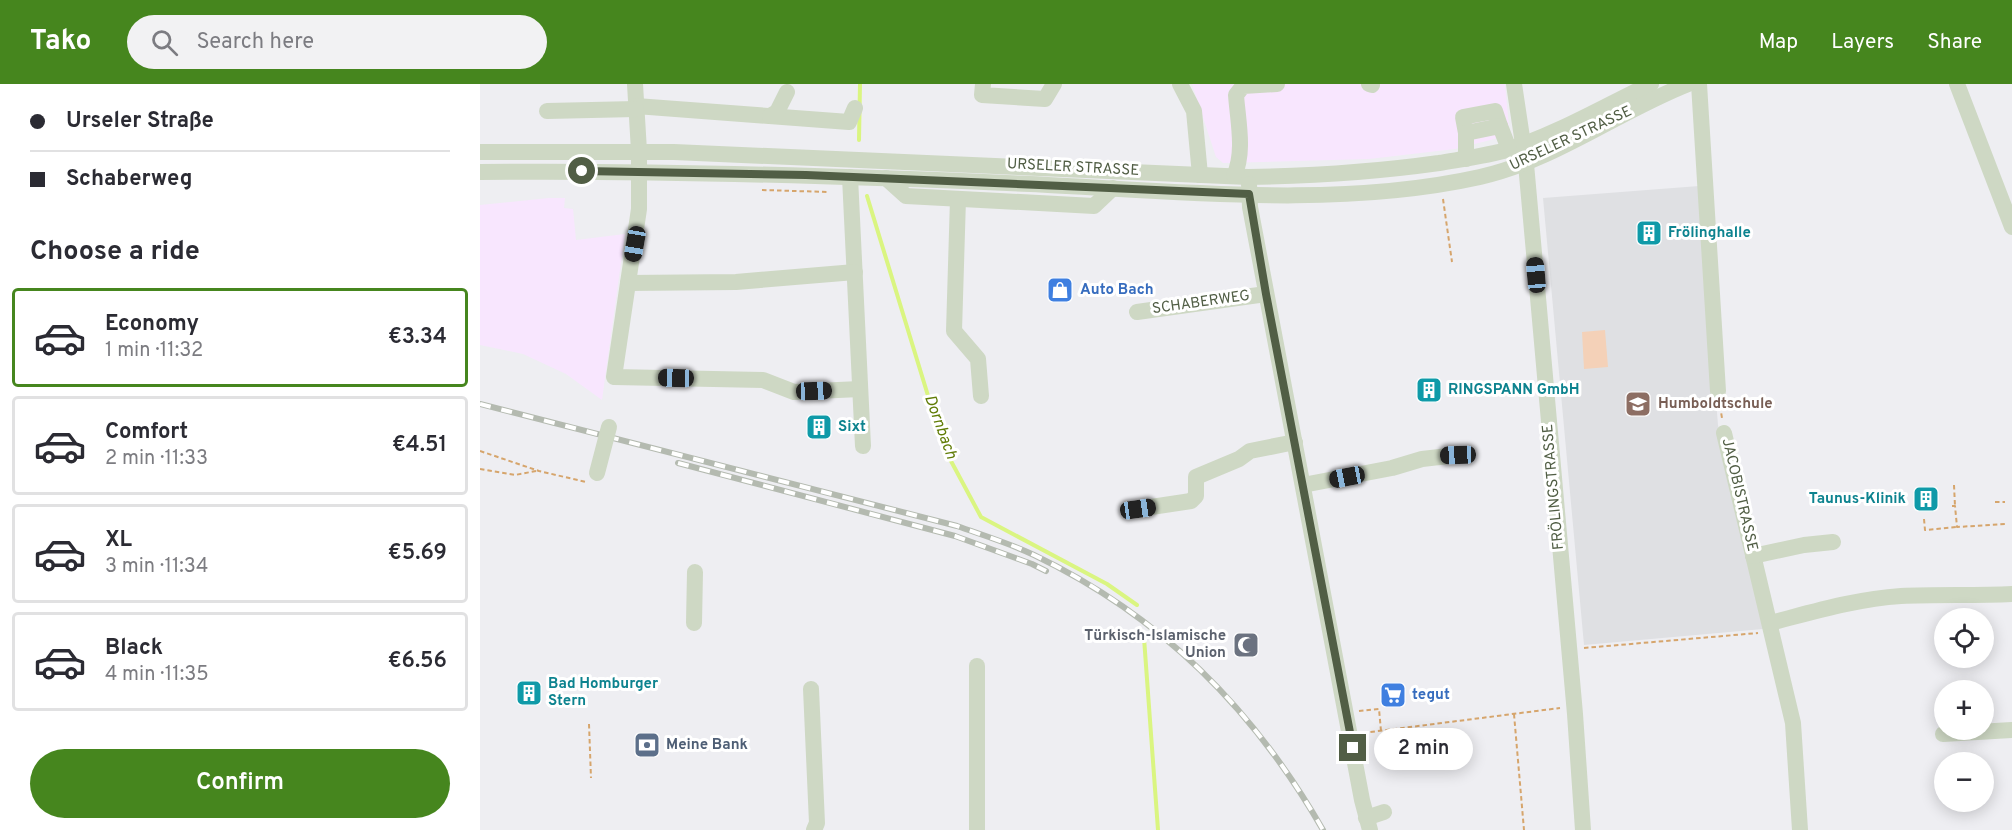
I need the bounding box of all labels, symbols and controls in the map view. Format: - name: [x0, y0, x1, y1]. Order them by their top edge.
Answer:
- search box: [127, 15, 547, 69]
- text: Tako: [30, 24, 91, 60]
- icon: search: [148, 26, 181, 59]
- text: Search here: [196, 29, 314, 56]
- text: Map: [1759, 29, 1798, 56]
- text: Layers: [1831, 29, 1894, 56]
- text: Share: [1927, 29, 1982, 56]
- street label: URSELER STRASSE: [1507, 102, 1635, 176]
- text: Urseler Straße: [66, 108, 214, 135]
- street label: URSELER STRASSE: [1006, 155, 1140, 181]
- route start: [568, 157, 595, 184]
- text: Schaberweg: [66, 166, 192, 193]
- building icon: Frölinghalle: [1634, 218, 1664, 248]
- place label: Frölinghalle: [1668, 224, 1751, 243]
- car: [623, 225, 647, 263]
- text: Choose a ride: [30, 235, 200, 269]
- car: [1525, 256, 1547, 294]
- shop icon: Auto Bach: [1045, 275, 1075, 305]
- place label: Auto Bach: [1080, 281, 1154, 300]
- street label: SCHABERWEG: [1151, 287, 1251, 319]
- icon: car: [33, 311, 87, 365]
- text: Economy: [105, 311, 199, 338]
- text: €3.34: [388, 324, 447, 351]
- text: 1 min · 11:32: [105, 338, 203, 364]
- car: [658, 369, 694, 387]
- building icon: RINGSPANN GmbH: [1414, 375, 1444, 405]
- car: [796, 381, 832, 401]
- place label: RINGSPANN GmbH: [1448, 381, 1580, 400]
- school or university icon: Humboldtschule: [1623, 389, 1653, 419]
- water label: Dornbach: [919, 392, 961, 462]
- place label: Humboldtschule: [1658, 395, 1773, 414]
- building icon: Sixt: [804, 412, 834, 442]
- place label: Sixt: [838, 418, 866, 437]
- icon: car: [33, 419, 87, 473]
- text: Comfort: [105, 419, 188, 446]
- street label: FRÖLINGSTRASSE: [1538, 423, 1569, 551]
- text: €4.51: [392, 432, 447, 459]
- street label: JACOBISTRASSE: [1717, 437, 1761, 553]
- car: [1440, 445, 1476, 465]
- text: 2 min · 11:33: [105, 446, 208, 472]
- car: [1328, 465, 1366, 489]
- building icon: Taunus-Klinik: [1911, 484, 1941, 514]
- place label: Taunus-Klinik: [1809, 490, 1906, 509]
- car: [1119, 498, 1157, 520]
- icon: car: [33, 527, 87, 581]
- text: XL: [105, 527, 132, 554]
- text: €5.69: [388, 540, 447, 567]
- text: 3 min · 11:34: [105, 554, 208, 580]
- map controls: [1934, 608, 1994, 812]
- button: locate: [1934, 608, 1994, 668]
- place label: Türkisch-Islamische Union: [1084, 627, 1226, 663]
- mosque icon: Türkisch-Islamische Union: [1231, 630, 1261, 660]
- icon: car: [33, 635, 87, 689]
- text: Black: [105, 635, 163, 662]
- text: €6.56: [388, 648, 447, 675]
- text: 4 min · 11:35: [105, 662, 209, 688]
- place label: Bad Homburger Stern: [548, 675, 659, 711]
- building icon: Bad Homburger Stern: [514, 678, 544, 708]
- supermarket icon: tegut: [1378, 680, 1408, 710]
- button: +: [1934, 680, 1994, 740]
- place label: tegut: [1412, 686, 1450, 705]
- callout: 2 min: [1374, 727, 1473, 769]
- bank icon: Meine Bank: [632, 730, 662, 760]
- route end: [1339, 734, 1366, 761]
- place label: Meine Bank: [666, 736, 748, 755]
- text: 2 min: [1398, 736, 1449, 762]
- button: Confirm: [30, 749, 450, 818]
- button: −: [1934, 752, 1994, 812]

